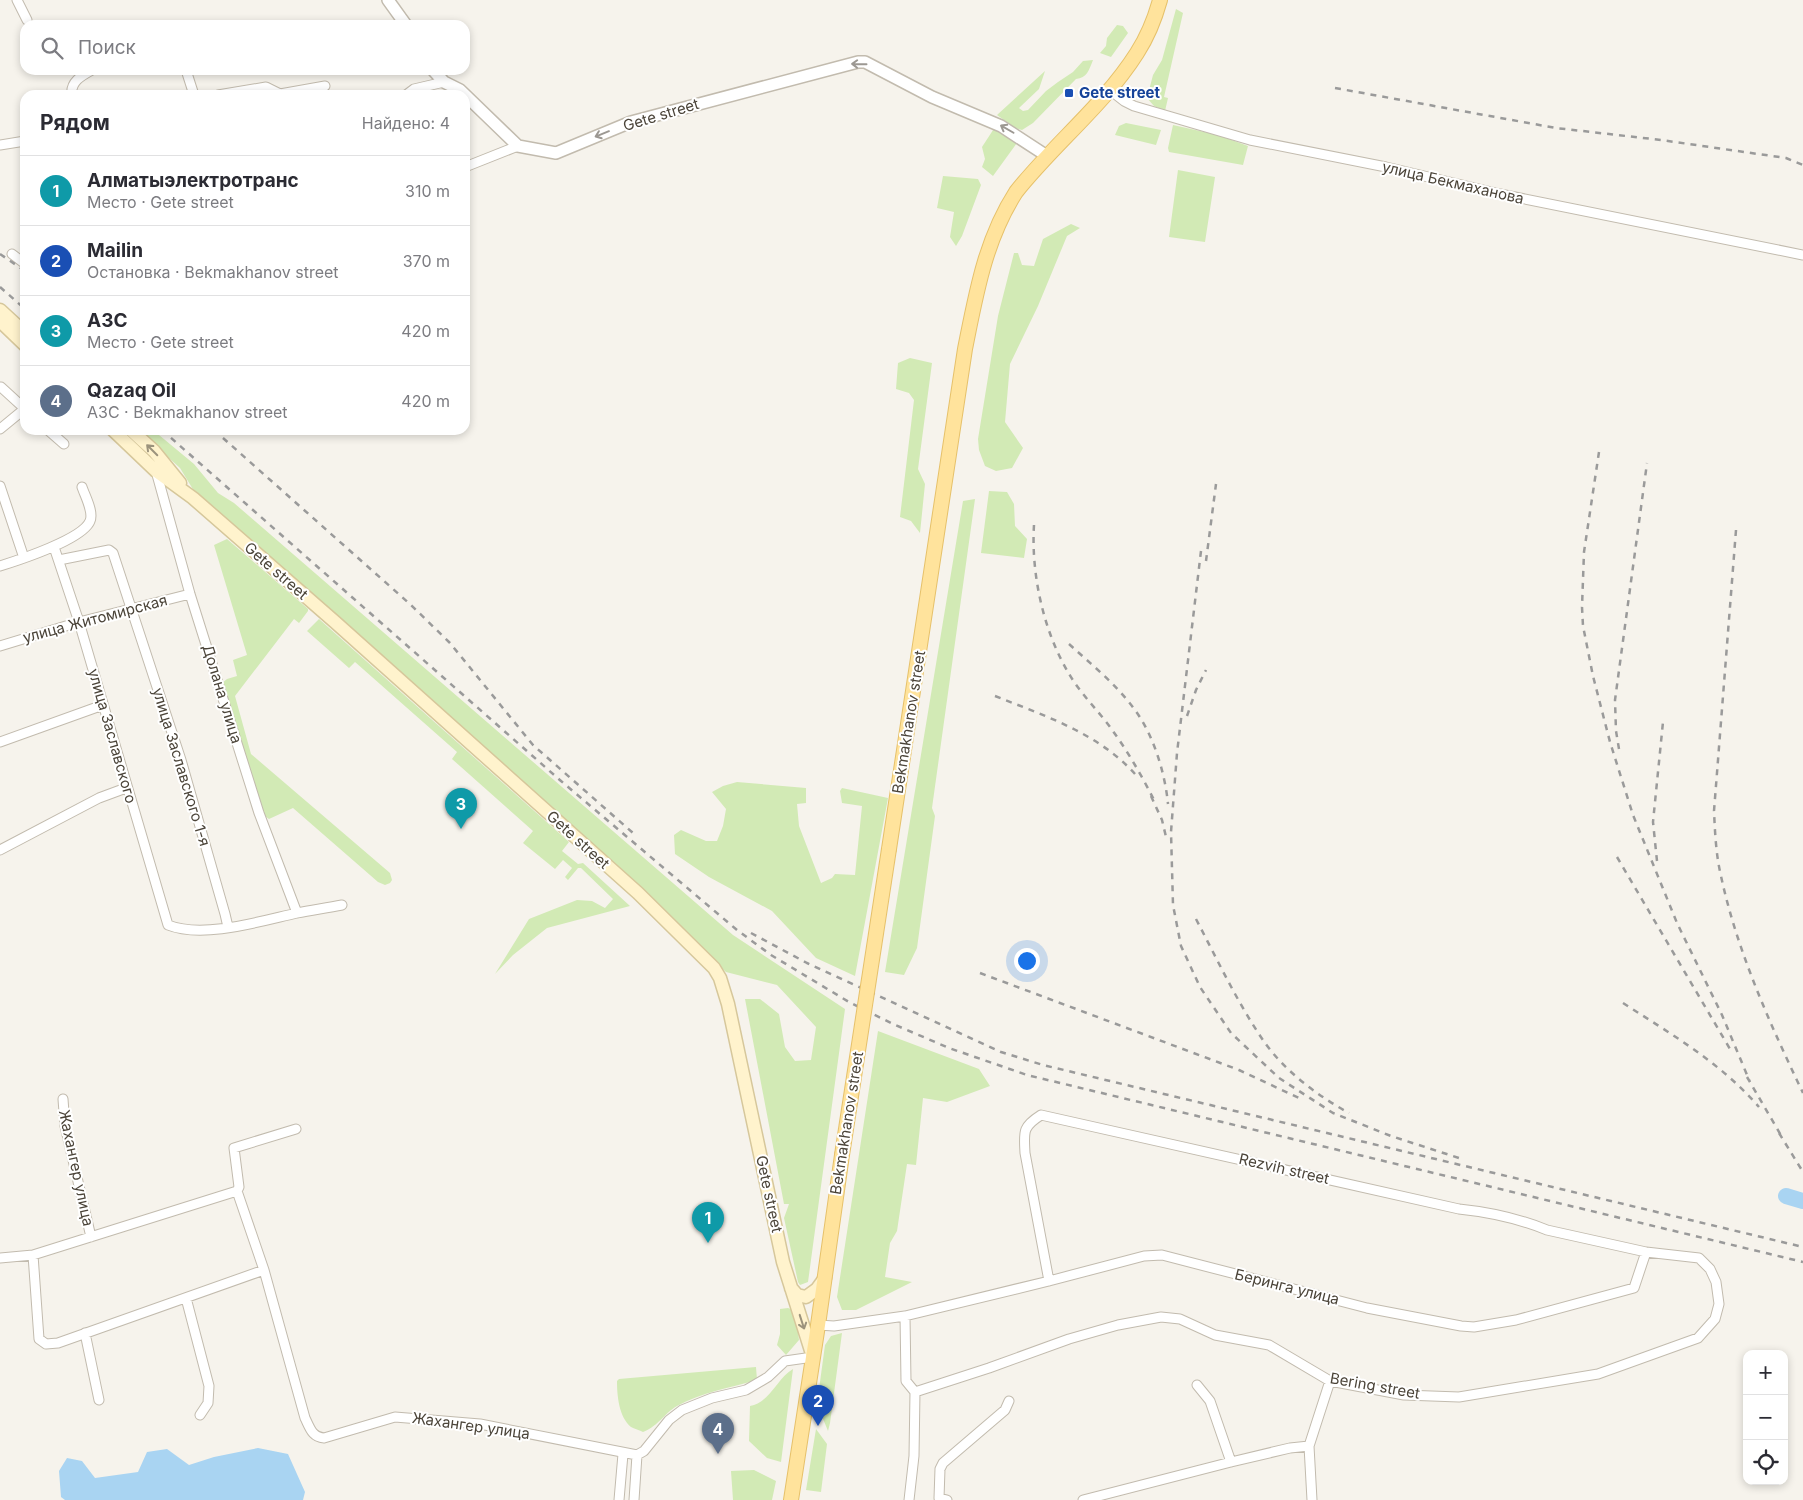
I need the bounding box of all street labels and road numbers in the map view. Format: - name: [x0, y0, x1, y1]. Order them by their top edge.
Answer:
- street label: Gete street: [621, 94, 701, 135]
- street label: улица Бекмаханова: [1380, 157, 1526, 208]
- street label: Gete street: [241, 538, 312, 604]
- street label: улица Житомирская: [21, 590, 169, 647]
- street label: Долана улица: [198, 642, 247, 746]
- street label: Bekmakhanov street: [888, 649, 929, 795]
- street label: улица Заславского: [84, 666, 141, 805]
- street label: улица Заславского 1-я: [148, 685, 215, 848]
- street label: Gete street: [543, 806, 614, 873]
- street label: Bekmakhanov street: [826, 1050, 867, 1196]
- street label: Жахангер улица: [55, 1108, 98, 1228]
- street label: Rezvih street: [1237, 1149, 1331, 1188]
- street label: Gete street: [752, 1154, 787, 1234]
- street label: Беринга улица: [1233, 1264, 1341, 1309]
- street label: Bering street: [1329, 1368, 1422, 1403]
- street label: Жахангер улица: [411, 1408, 531, 1443]

